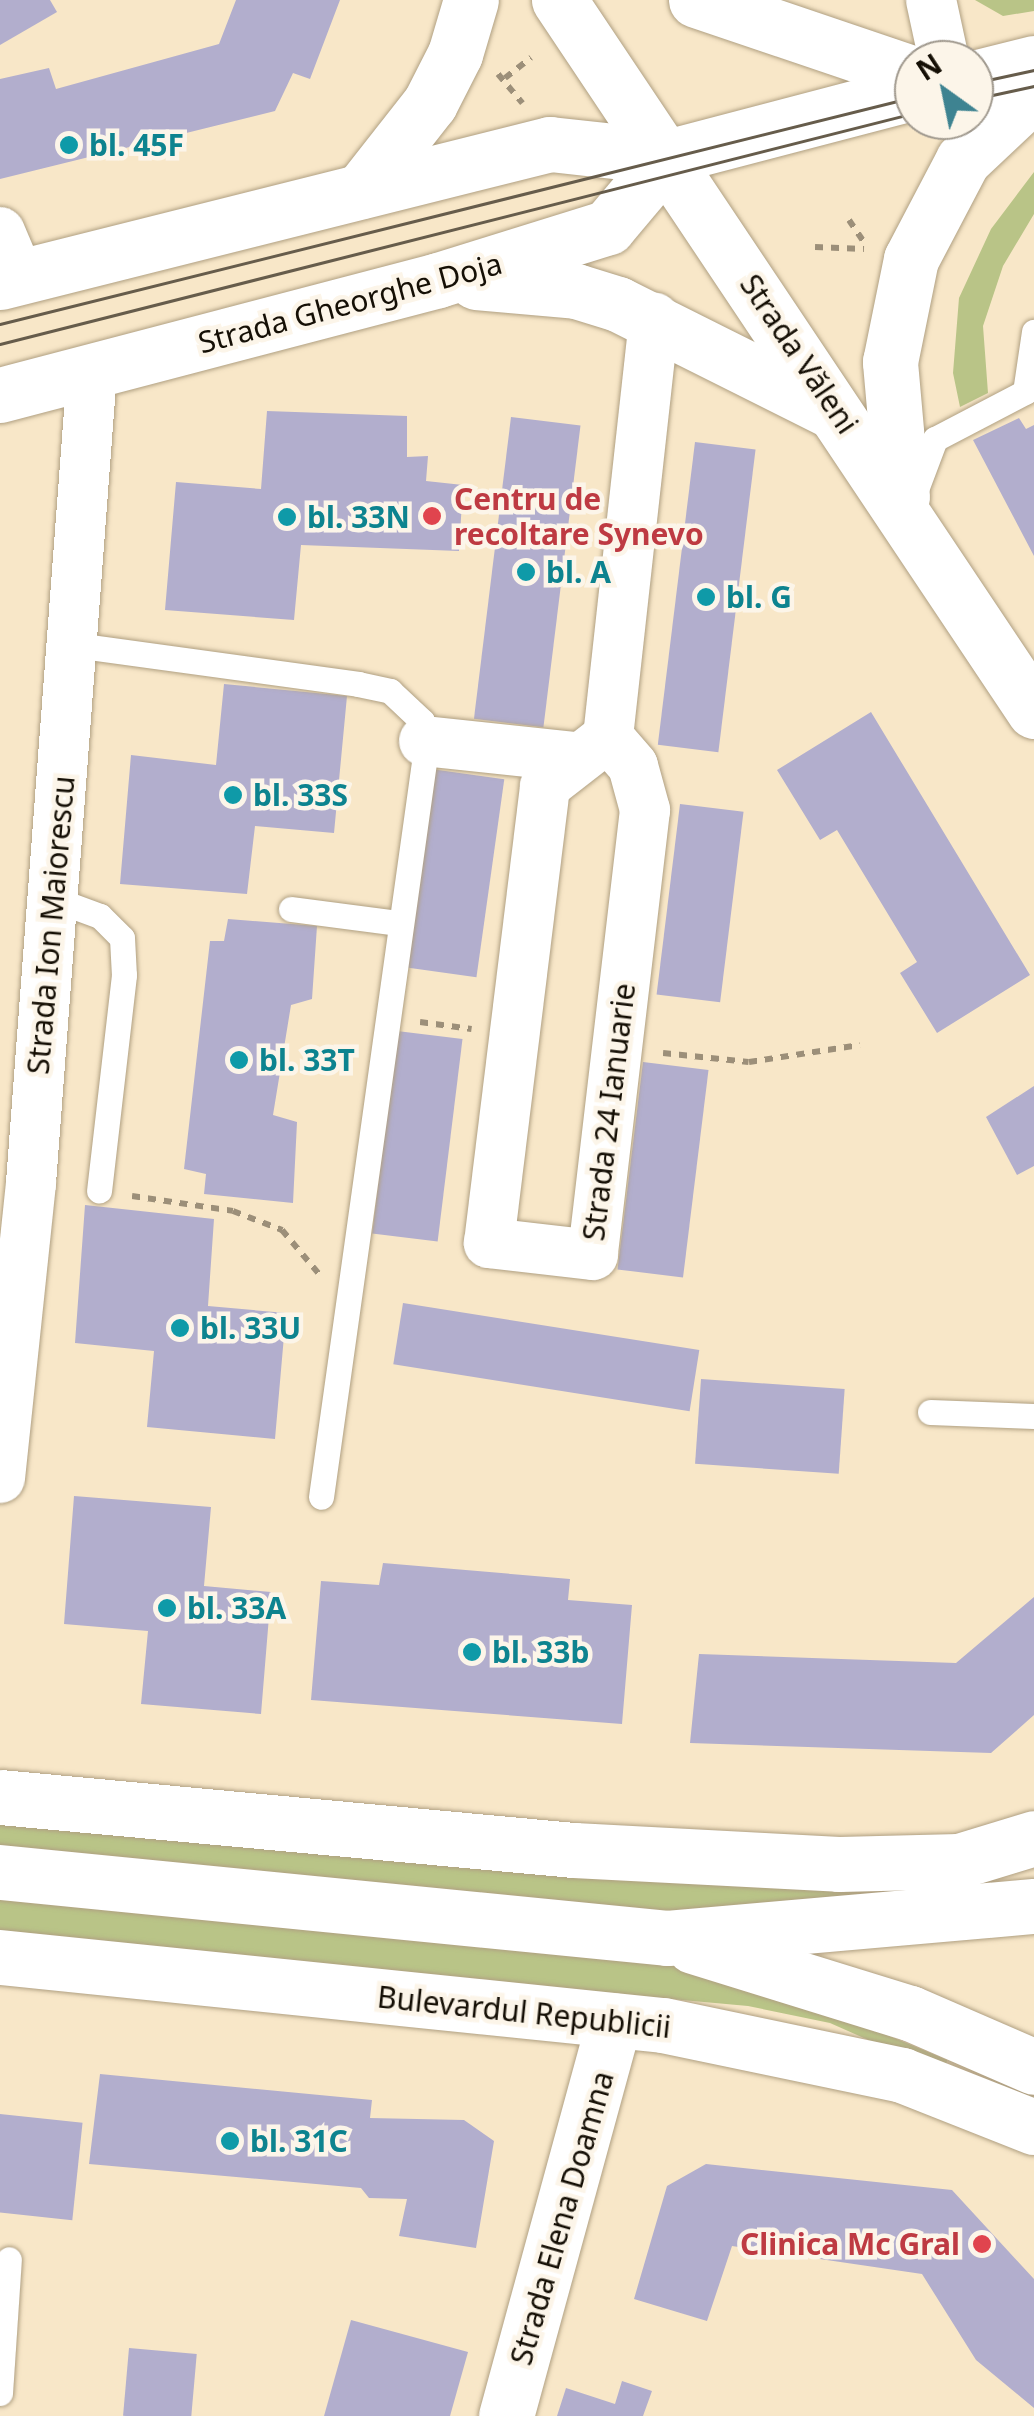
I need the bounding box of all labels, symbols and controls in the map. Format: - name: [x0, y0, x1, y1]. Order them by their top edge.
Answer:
- north arrow: [894, 40, 994, 140]
- text: N: [909, 44, 949, 89]
- place label: bl. 45F: [89, 127, 184, 163]
- marker: bl. 45F: [58, 134, 80, 156]
- street label: Strada Gheorghe Doja: [194, 245, 506, 361]
- street label: Strada Văleni: [733, 268, 865, 440]
- place label: Centru de recoltare Synevo: [454, 481, 704, 552]
- place label: bl. 33N: [307, 499, 410, 535]
- marker: Centru de recoltare Synevo: [419, 503, 445, 529]
- marker: bl. 33N: [276, 506, 298, 528]
- place label: bl. A: [546, 554, 611, 590]
- marker: bl. A: [515, 561, 537, 583]
- place label: bl. G: [726, 579, 792, 615]
- marker: bl. G: [695, 586, 717, 608]
- street label: Strada Ion Maiorescu: [20, 774, 82, 1076]
- place label: bl. 33S: [253, 777, 348, 813]
- marker: bl. 33S: [222, 784, 244, 806]
- street label: Strada 24 Ianuarie: [575, 981, 643, 1243]
- place label: bl. 33T: [259, 1042, 355, 1078]
- marker: bl. 33T: [228, 1049, 250, 1071]
- place label: bl. 33U: [200, 1310, 301, 1346]
- marker: bl. 33U: [169, 1317, 191, 1339]
- place label: bl. 33A: [187, 1590, 286, 1626]
- marker: bl. 33A: [156, 1597, 178, 1619]
- place label: bl. 33b: [492, 1634, 589, 1670]
- marker: bl. 33b: [461, 1641, 483, 1663]
- street label: Bulevardul Republicii: [375, 1979, 673, 2045]
- street label: Strada Elena Doamna: [503, 2067, 621, 2369]
- place label: bl. 31C: [250, 2123, 348, 2159]
- marker: bl. 31C: [219, 2130, 241, 2152]
- place label: Clinica Mc Gral: [740, 2226, 960, 2262]
- marker: Clinica Mc Gral: [969, 2231, 995, 2257]

